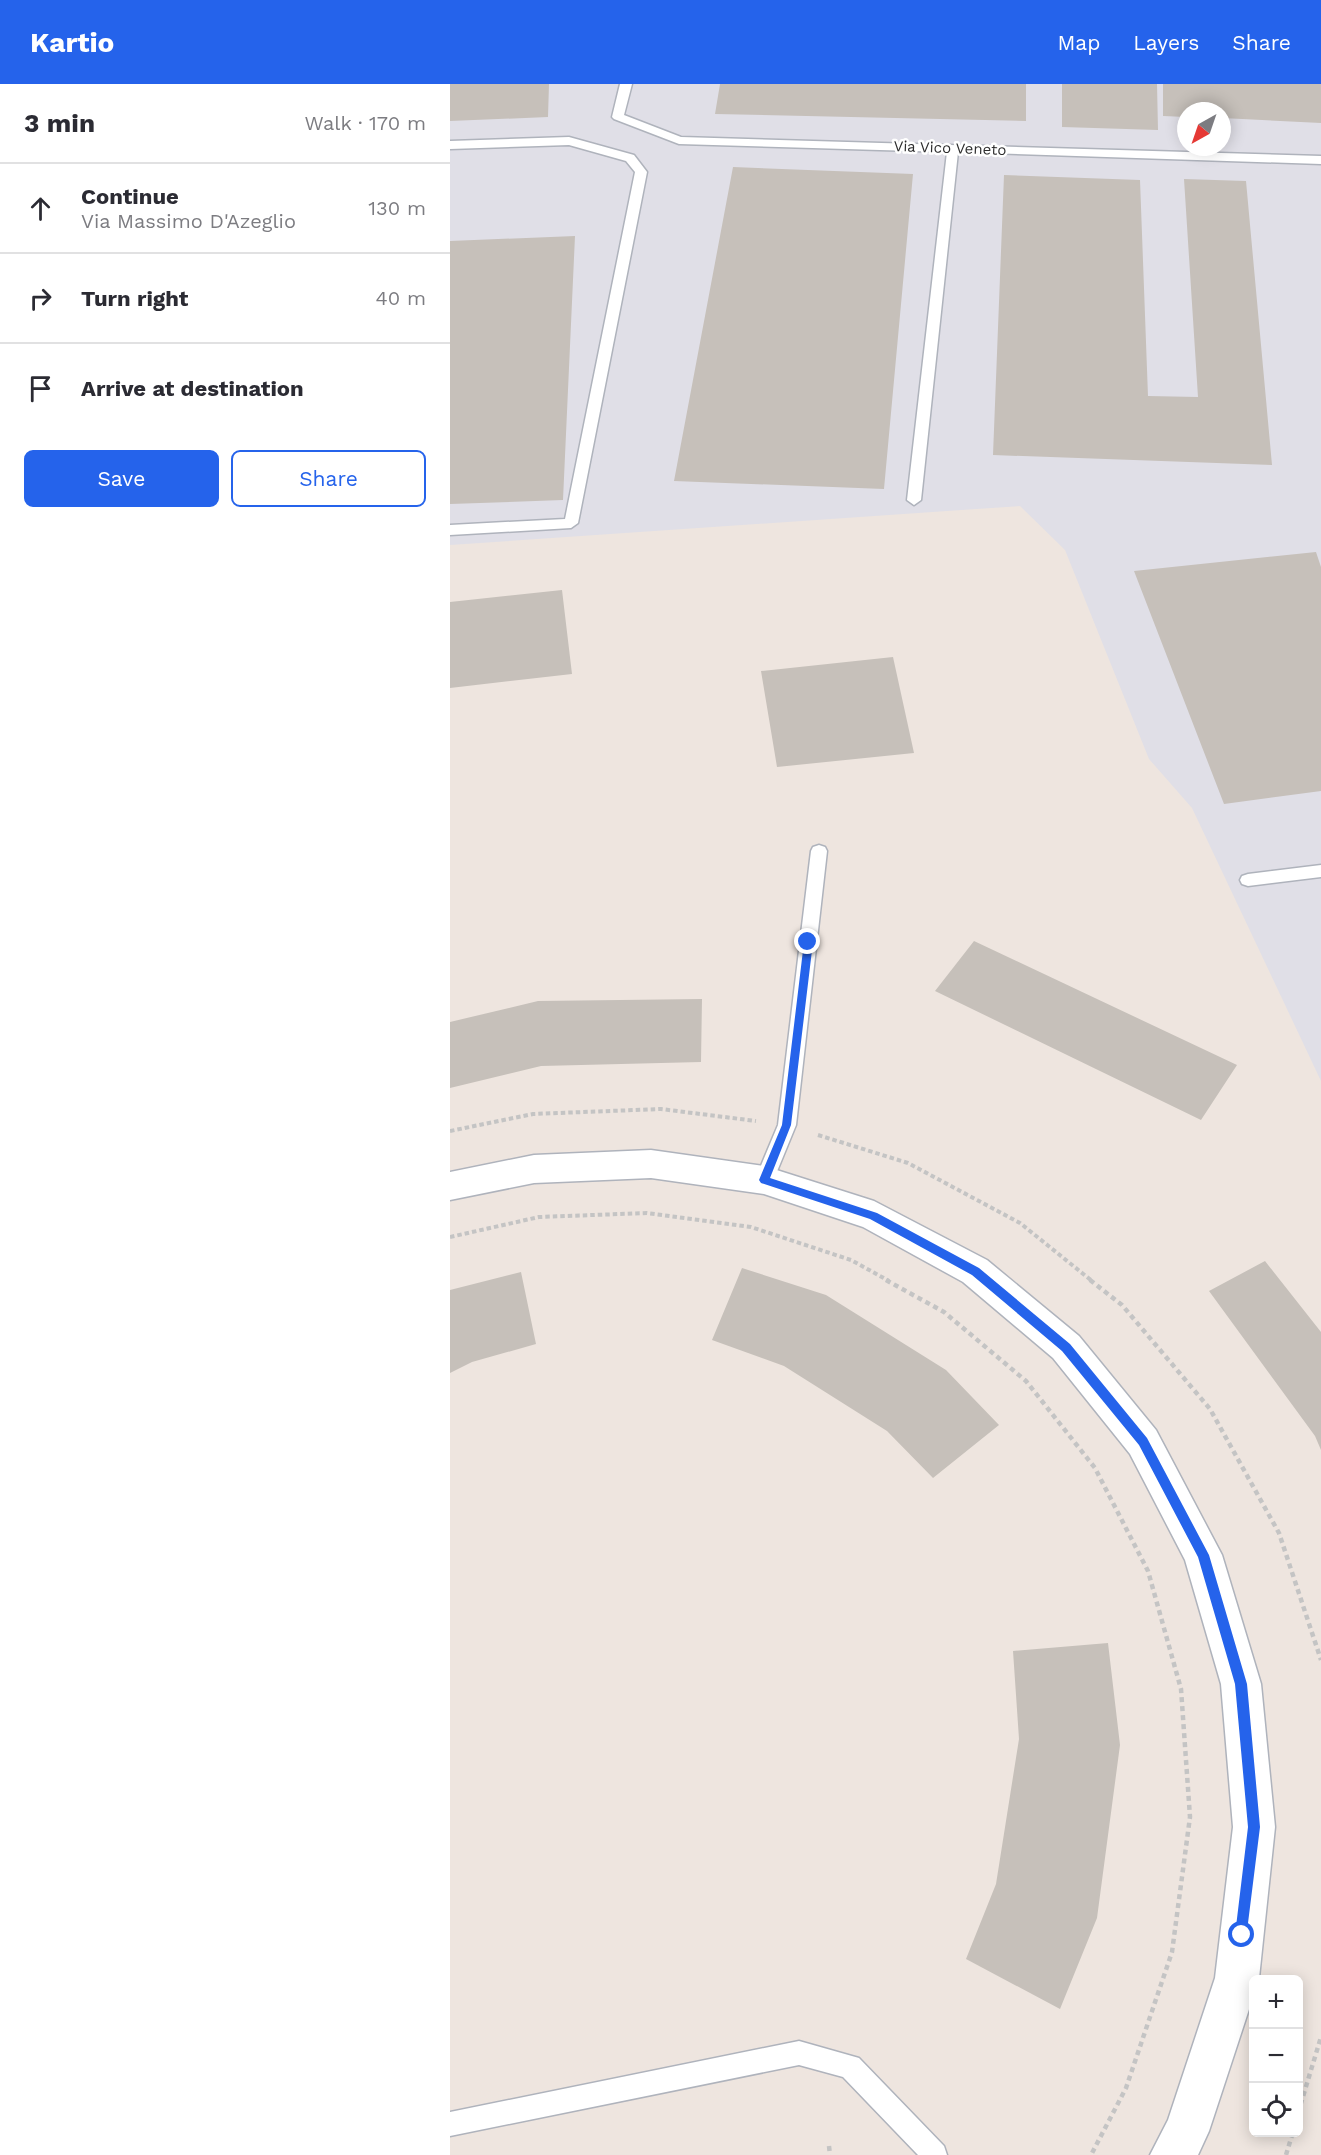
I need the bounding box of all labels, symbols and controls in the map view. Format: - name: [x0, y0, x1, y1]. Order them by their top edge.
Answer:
- text: Kartio: [30, 26, 114, 59]
- text: Map: [1057, 30, 1100, 55]
- text: Layers: [1133, 30, 1199, 55]
- text: Share: [1232, 30, 1291, 55]
- north arrow: [1177, 102, 1231, 156]
- text: 3 min: [24, 108, 95, 138]
- text: Walk · 170 m: [305, 111, 426, 135]
- street label: Via Vico Veneto: [893, 137, 1007, 159]
- text: Continue: [81, 184, 179, 209]
- icon: ahead: [24, 192, 57, 225]
- text: 130 m: [368, 196, 426, 220]
- text: Via Massimo D'Azeglio: [81, 209, 296, 233]
- icon: right: [24, 282, 57, 315]
- text: Turn right: [81, 286, 188, 311]
- text: 40 m: [375, 286, 426, 310]
- icon: arrive: [24, 372, 57, 405]
- text: Arrive at destination: [81, 376, 304, 401]
- button: Save: [24, 450, 219, 507]
- button: Share: [231, 450, 426, 507]
- route end: [794, 928, 820, 954]
- route start: [1228, 1921, 1254, 1947]
- map controls: [1249, 1975, 1303, 2137]
- button: +: [1249, 1975, 1303, 2029]
- button: −: [1249, 2029, 1303, 2083]
- button: locate: [1249, 2083, 1303, 2137]

